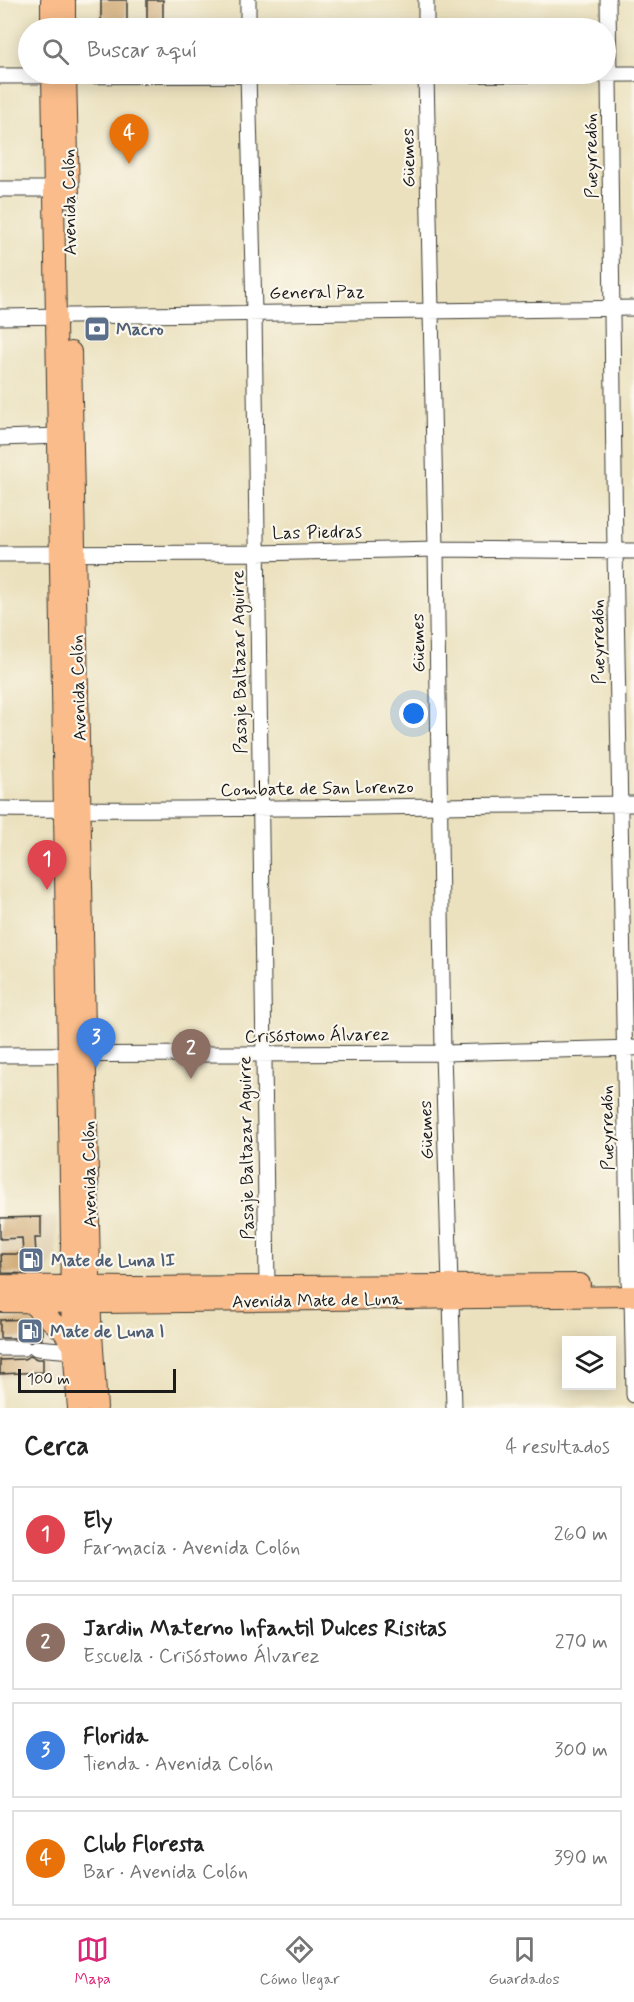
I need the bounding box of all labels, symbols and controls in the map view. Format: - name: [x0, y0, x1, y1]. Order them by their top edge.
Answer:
- search box: [18, 18, 616, 84]
- icon: search: [39, 35, 72, 68]
- text: Buscar aquí: [87, 37, 198, 65]
- street label: Pueyrredón: [579, 113, 605, 199]
- pin: 4: [110, 114, 148, 164]
- street label: Güemes: [396, 128, 422, 188]
- street label: Avenida Colón: [57, 149, 83, 255]
- street label: General Paz: [269, 280, 365, 306]
- bank icon: Macro: [82, 314, 112, 344]
- place label: Macro: [116, 318, 164, 342]
- street label: Las Piedras: [272, 520, 362, 546]
- street label: Pasaje Baltazar Aguirre: [226, 570, 255, 754]
- street label: Pueyrredón: [586, 599, 612, 685]
- street label: Güemes: [406, 613, 432, 673]
- street label: Avenida Colón: [65, 634, 93, 742]
- your location: [399, 699, 428, 728]
- street label: Combate de San Lorenzo: [220, 775, 414, 803]
- pin: 1: [28, 840, 66, 890]
- pin: 3: [76, 1018, 116, 1068]
- street label: Crisóstomo Álvarez: [244, 1023, 390, 1049]
- pin: 2: [172, 1030, 210, 1079]
- street label: Pasaje Baltazar Aguirre: [233, 1056, 262, 1240]
- street label: Pueyrredón: [595, 1085, 621, 1171]
- street label: Güemes: [414, 1100, 440, 1160]
- street label: Avenida Colón: [77, 1121, 103, 1227]
- fuel station icon: Mate de Luna II: [16, 1245, 46, 1275]
- place label: Mate de Luna II: [51, 1249, 175, 1273]
- street label: Avenida Mate de Luna: [232, 1288, 402, 1314]
- fuel station icon: Mate de Luna I: [15, 1316, 45, 1346]
- place label: Mate de Luna I: [50, 1320, 164, 1344]
- map controls: [562, 1336, 616, 1390]
- button: layers: [562, 1336, 616, 1390]
- scale bar: [18, 1366, 176, 1394]
- text: 100 m: [27, 1369, 70, 1390]
- text: Cerca: [24, 1430, 89, 1464]
- text: 4 resultados: [506, 1434, 610, 1461]
- text: Ely: [83, 1507, 113, 1535]
- text: 1: [41, 1521, 50, 1548]
- text: 260 m: [554, 1521, 608, 1548]
- text: Farmacia · Avenida Colón: [83, 1535, 300, 1562]
- text: Jardin Materno Infantil Dulces Risitas: [83, 1615, 446, 1643]
- text: 2: [41, 1629, 50, 1656]
- text: 270 m: [555, 1629, 608, 1656]
- text: Escuela · Crisóstomo Álvarez: [83, 1643, 320, 1670]
- text: Florida: [83, 1723, 148, 1751]
- text: 3: [41, 1737, 50, 1764]
- text: 300 m: [554, 1737, 608, 1764]
- text: Tienda · Avenida Colón: [83, 1751, 273, 1778]
- text: Club Floresta: [83, 1831, 205, 1859]
- text: 4: [40, 1845, 51, 1872]
- text: 390 m: [554, 1845, 608, 1872]
- text: Bar · Avenida Colón: [83, 1859, 248, 1886]
- tab: Mapa: [74, 1933, 111, 1990]
- tab: Cómo llegar: [260, 1933, 340, 1990]
- tab: Guardados: [488, 1933, 560, 1990]

